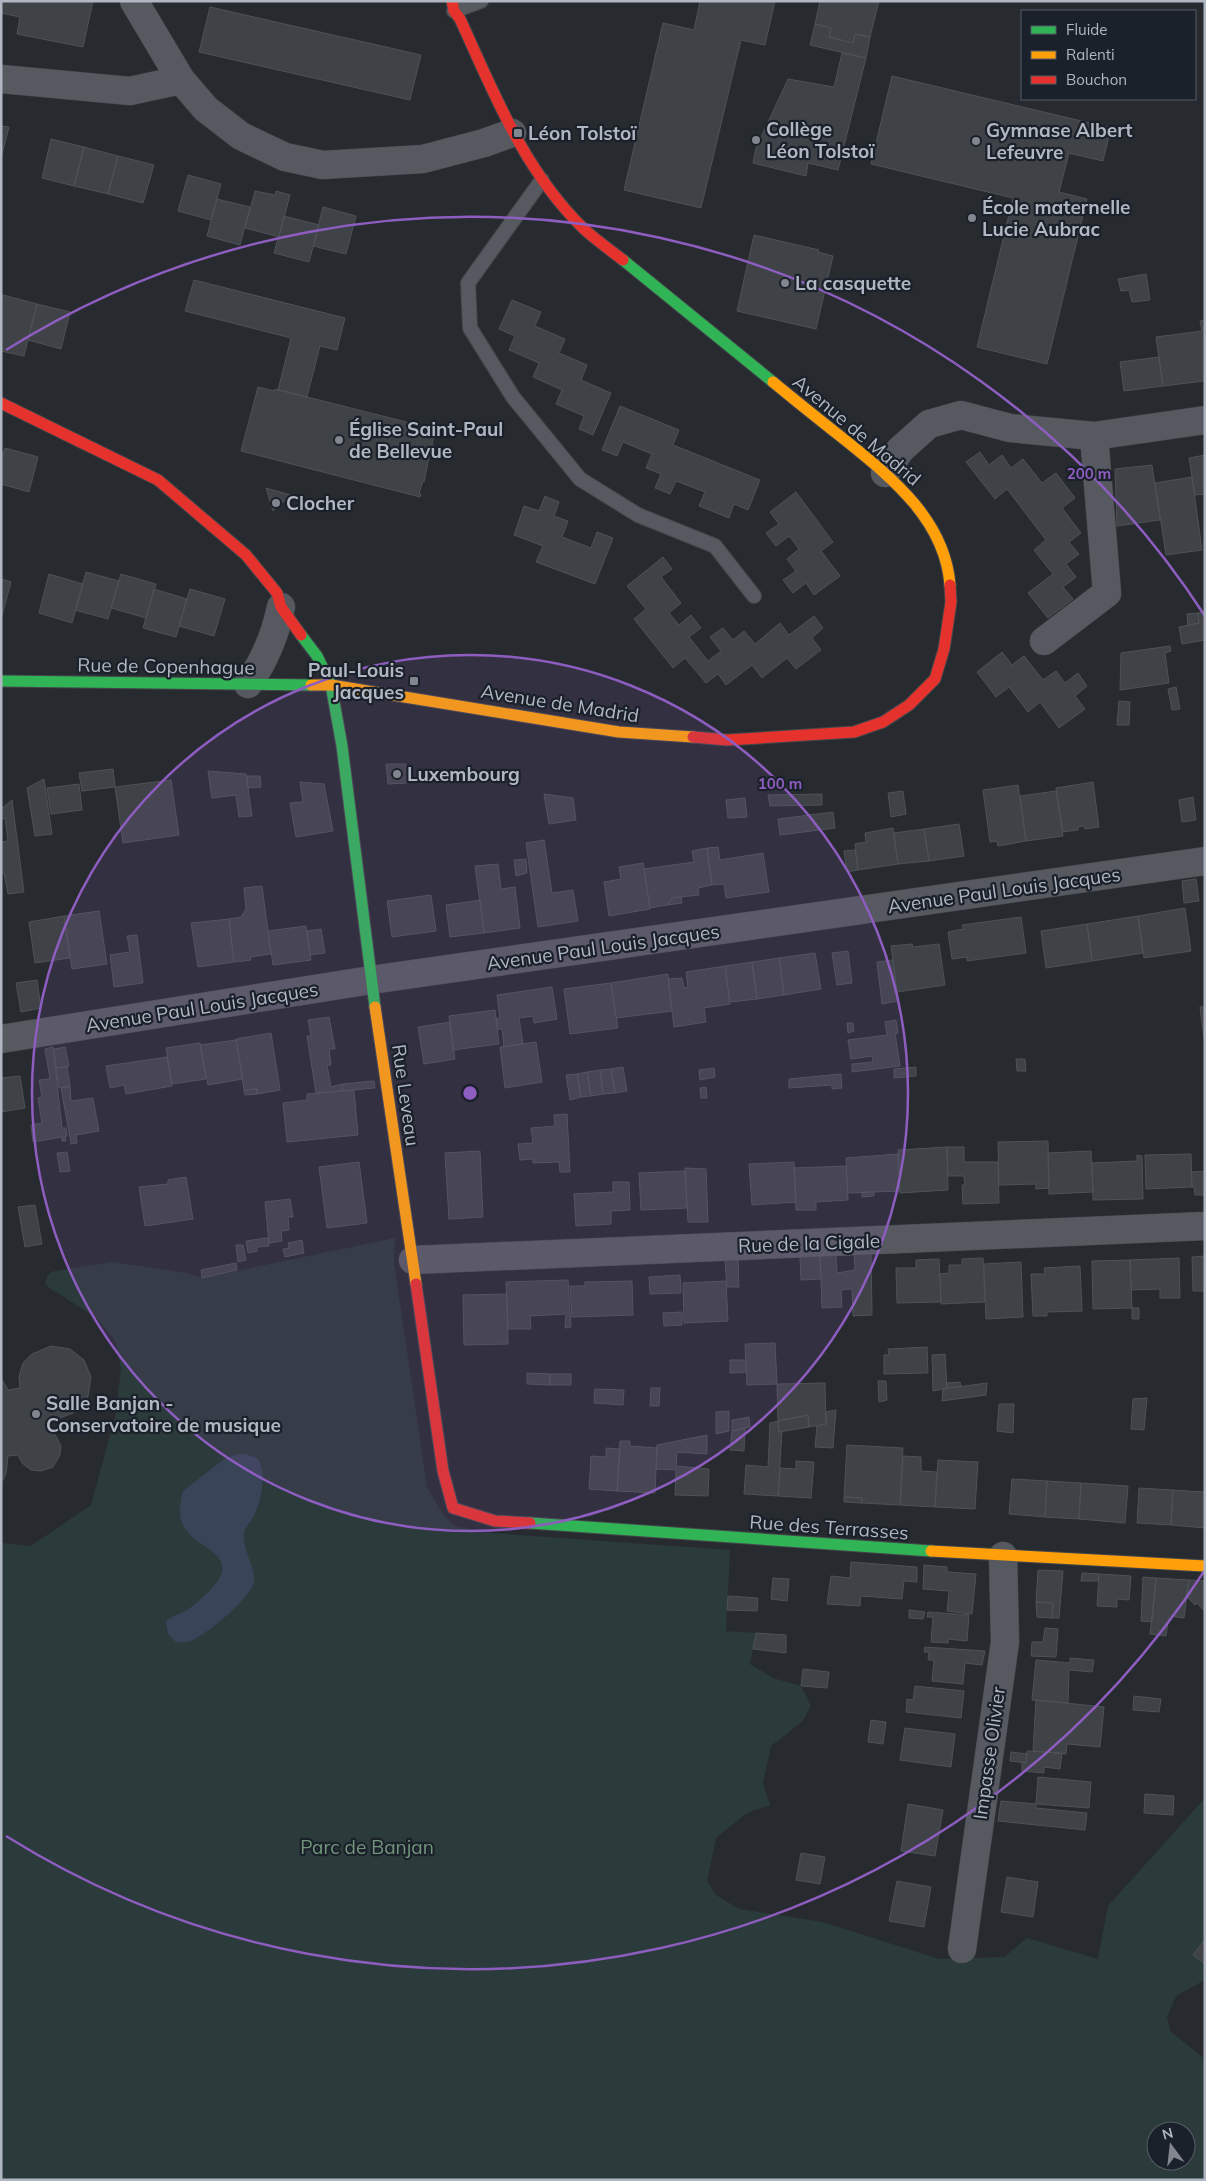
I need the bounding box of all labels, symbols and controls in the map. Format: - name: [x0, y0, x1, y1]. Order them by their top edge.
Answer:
- legend: [1021, 10, 1196, 100]
- text: Fluide: [1066, 20, 1107, 39]
- text: Ralenti: [1066, 45, 1115, 64]
- text: Bouchon: [1066, 70, 1127, 89]
- place label: Collège Léon Tolstoï: [766, 117, 875, 163]
- place label: Gymnase Albert Lefeuvre: [986, 118, 1132, 164]
- place label: Léon Tolstoï: [528, 121, 637, 145]
- marker: Léon Tolstoï: [512, 127, 524, 139]
- marker: Collège Léon Tolstoï: [750, 134, 762, 146]
- marker: Gymnase Albert Lefeuvre: [970, 135, 982, 147]
- place label: École maternelle Lucie Aubrac: [982, 195, 1131, 241]
- marker: École maternelle Lucie Aubrac: [966, 212, 978, 224]
- place label: La casquette: [795, 271, 911, 295]
- marker: La casquette: [779, 277, 791, 289]
- street label: Avenue de Madrid: [788, 369, 926, 491]
- place label: Église Saint-Paul de Bellevue: [349, 417, 503, 463]
- marker: Église Saint-Paul de Bellevue: [333, 434, 345, 446]
- text: 200 m: [1067, 464, 1111, 483]
- place label: Clocher: [286, 491, 355, 515]
- marker: Clocher: [270, 497, 282, 509]
- street label: Rue de Copenhague: [77, 652, 255, 680]
- place label: Paul-Louis Jacques: [308, 658, 404, 704]
- marker: Paul-Louis Jacques: [408, 675, 420, 687]
- street label: Avenue de Madrid: [479, 679, 641, 727]
- place label: Luxembourg: [407, 762, 520, 786]
- marker: Luxembourg: [391, 768, 403, 780]
- text: 100 m: [758, 774, 802, 793]
- street label: Avenue Paul Louis Jacques: [886, 862, 1122, 918]
- street label: Avenue Paul Louis Jacques: [485, 919, 721, 975]
- street label: Avenue Paul Louis Jacques: [84, 977, 320, 1037]
- street label: Rue Leveau: [387, 1043, 425, 1147]
- centre of rings: [461, 1084, 479, 1102]
- street label: Rue de la Cigale: [738, 1229, 880, 1257]
- place label: Salle Banjan - Conservatoire de musique: [46, 1391, 281, 1437]
- marker: Salle Banjan - Conservatoire de musique: [30, 1408, 42, 1420]
- street label: Rue des Terrasses: [749, 1509, 909, 1545]
- street label: Impasse Olivier: [968, 1685, 1010, 1821]
- park label: Parc de Banjan: [300, 1835, 434, 1859]
- north arrow: [1146, 2121, 1196, 2171]
- text: N: [1160, 2123, 1175, 2144]

